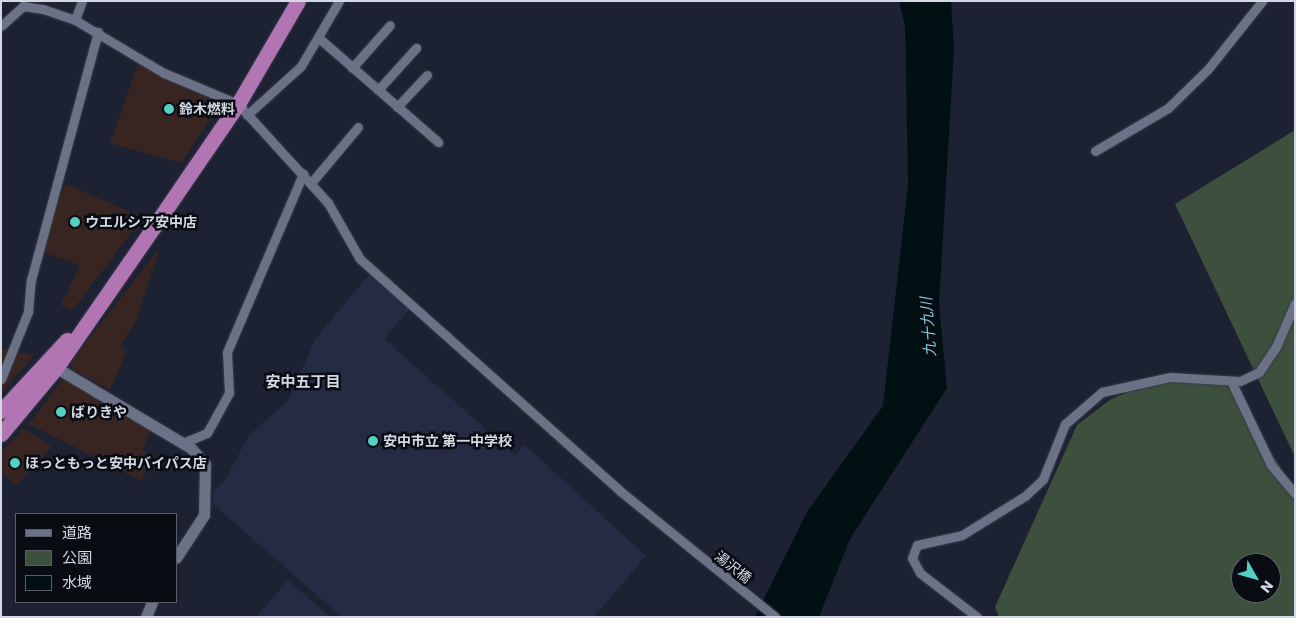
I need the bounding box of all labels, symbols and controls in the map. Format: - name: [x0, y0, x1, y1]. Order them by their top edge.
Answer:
- place label: 鈴木燃料: [179, 101, 235, 117]
- marker: 鈴木燃料: [163, 103, 175, 115]
- place label: ウエルシア安中店: [85, 214, 197, 230]
- marker: ウエルシア安中店: [69, 216, 81, 228]
- water label: 九十九川: [917, 296, 939, 358]
- district label: 安中五丁目: [266, 373, 340, 391]
- place label: ばりきや: [71, 404, 127, 420]
- marker: ばりきや: [55, 406, 67, 418]
- place label: 安中市立 第一中学校: [383, 433, 512, 449]
- marker: 安中市立 第一中学校: [367, 435, 379, 447]
- place label: ほっともっと安中バイパス店: [25, 455, 207, 471]
- marker: ほっともっと安中バイパス店: [9, 457, 21, 469]
- legend: [15, 513, 178, 603]
- text: 道路: [62, 522, 92, 543]
- text: 公園: [62, 547, 92, 568]
- street label: 湯沢橋: [711, 547, 755, 587]
- north arrow: [1231, 553, 1281, 603]
- text: 水域: [62, 572, 92, 593]
- text: N: [1256, 576, 1278, 597]

